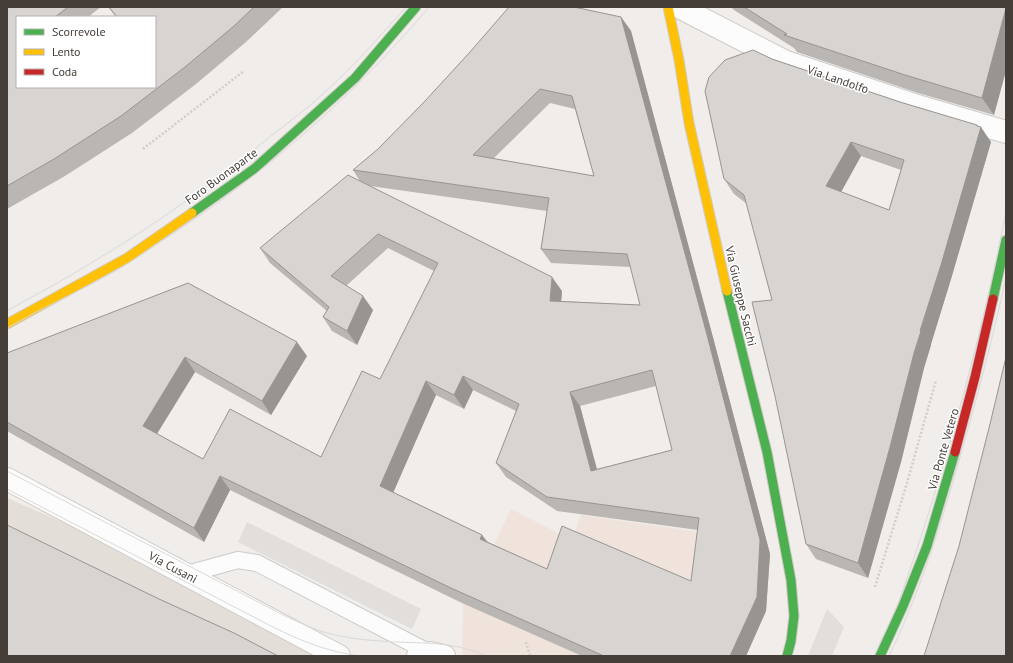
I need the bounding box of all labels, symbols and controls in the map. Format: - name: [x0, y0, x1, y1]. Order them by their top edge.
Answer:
- legend: [16, 16, 156, 88]
- text: Scorrevole: [52, 24, 106, 39]
- text: Lento: [52, 44, 81, 59]
- street label: Via Landolfo: [804, 61, 871, 97]
- text: Coda: [52, 64, 77, 79]
- street label: Foro Buonaparte: [182, 145, 260, 207]
- street label: Via Giuseppe Sacchi: [722, 243, 760, 348]
- street label: Via Ponte Vetero: [924, 407, 962, 492]
- street label: Via Cusani: [145, 547, 200, 586]

